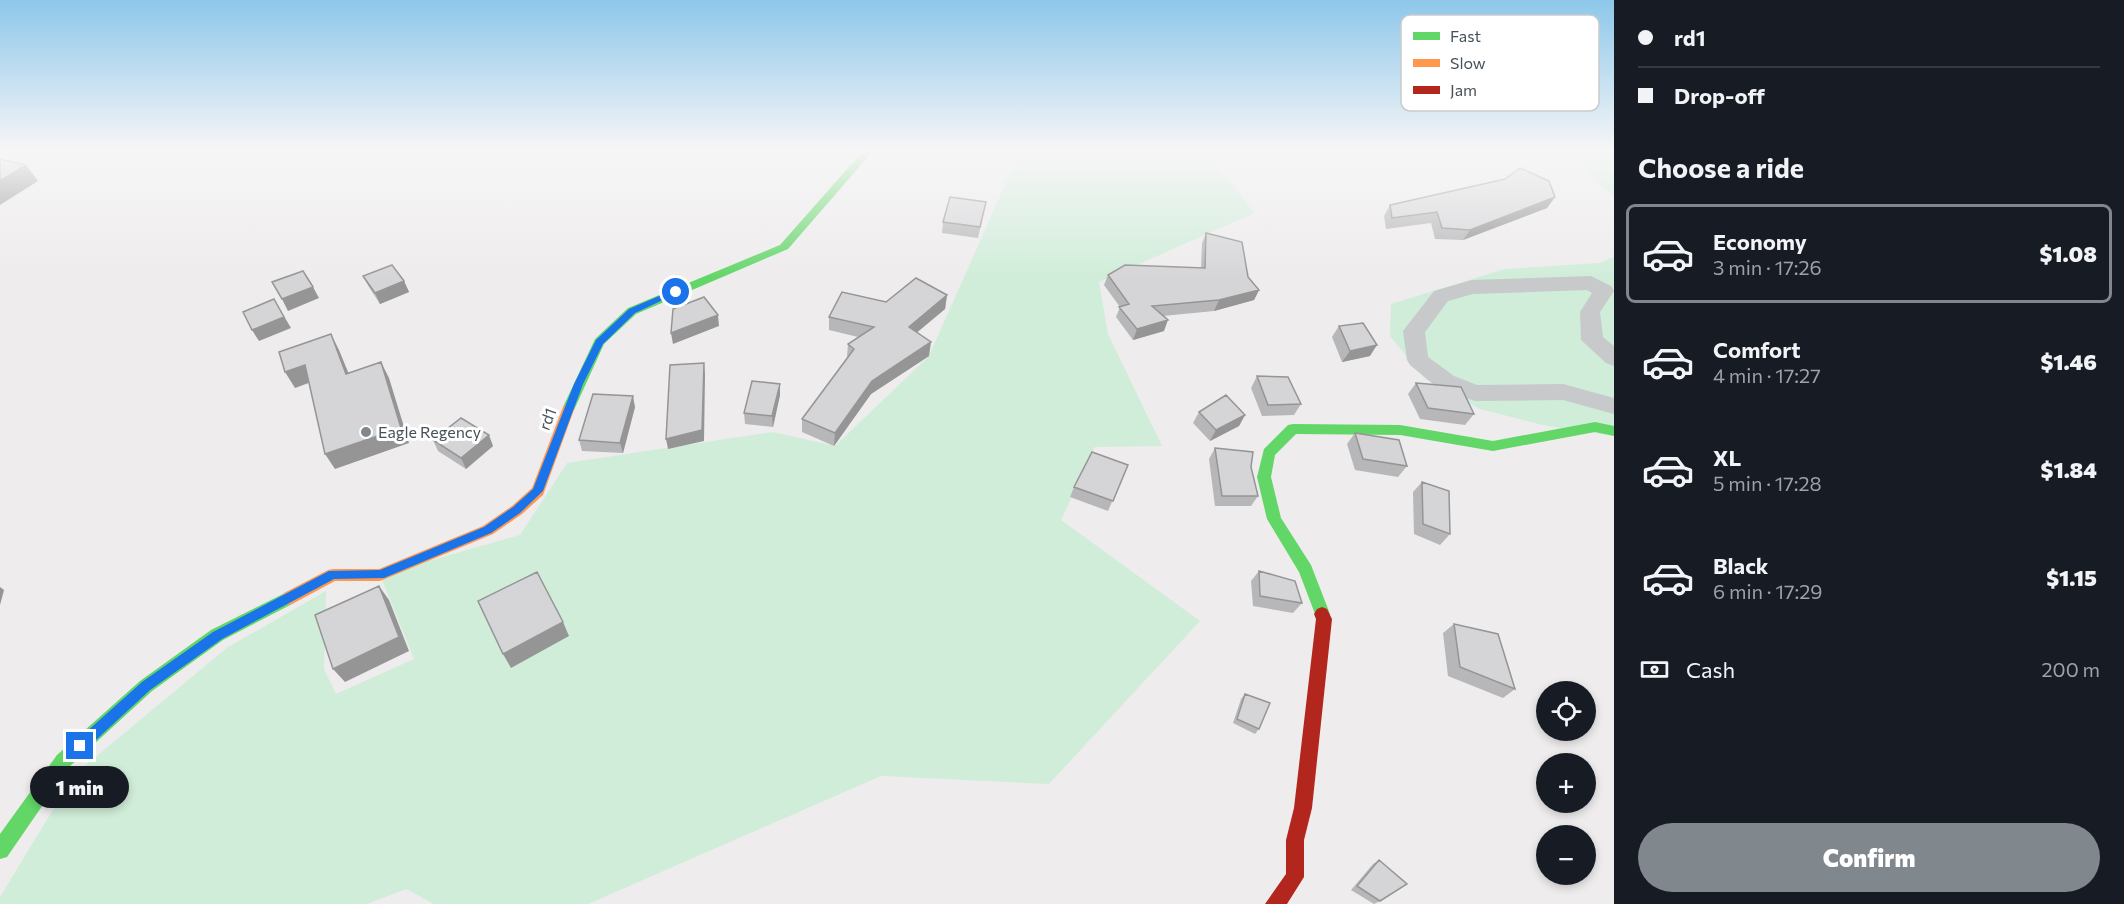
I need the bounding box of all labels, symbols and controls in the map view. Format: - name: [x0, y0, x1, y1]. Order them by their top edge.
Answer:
- legend: [1401, 15, 1599, 111]
- text: rd1: [1674, 24, 1706, 51]
- text: Fast: [1450, 26, 1481, 45]
- text: Slow: [1450, 53, 1486, 72]
- text: Jam: [1450, 80, 1477, 99]
- text: Drop-off: [1674, 82, 1765, 109]
- text: Choose a ride: [1638, 151, 1804, 184]
- icon: car: [1641, 227, 1695, 281]
- text: Economy: [1713, 228, 1807, 255]
- text: $1.08: [2040, 240, 2097, 267]
- text: 3 min · 17:26: [1713, 255, 1822, 279]
- route start: [662, 278, 689, 305]
- icon: car: [1641, 335, 1695, 389]
- text: Comfort: [1713, 336, 1801, 363]
- text: $1.46: [2040, 348, 2097, 375]
- text: 4 min · 17:27: [1713, 363, 1821, 387]
- street label: rd1: [534, 405, 559, 433]
- place label: Eagle Regency: [378, 422, 481, 441]
- marker: Eagle Regency: [359, 425, 373, 439]
- icon: car: [1641, 443, 1695, 497]
- text: XL: [1713, 444, 1741, 471]
- text: $1.84: [2041, 456, 2097, 483]
- text: 5 min · 17:28: [1713, 471, 1822, 495]
- icon: car: [1641, 551, 1695, 605]
- text: Black: [1713, 552, 1768, 579]
- text: $1.15: [2046, 564, 2097, 591]
- text: 6 min · 17:29: [1713, 579, 1822, 603]
- icon: cash: [1638, 653, 1671, 686]
- text: Cash: [1686, 656, 1735, 683]
- text: 200 m: [2042, 657, 2100, 681]
- map controls: [1536, 681, 1596, 885]
- button: locate: [1536, 681, 1596, 741]
- route end: [66, 732, 93, 759]
- button: +: [1536, 753, 1596, 813]
- callout: 1 min: [31, 767, 130, 809]
- text: 1 min: [55, 775, 104, 799]
- button: Confirm: [1638, 823, 2100, 892]
- button: −: [1536, 825, 1596, 885]

